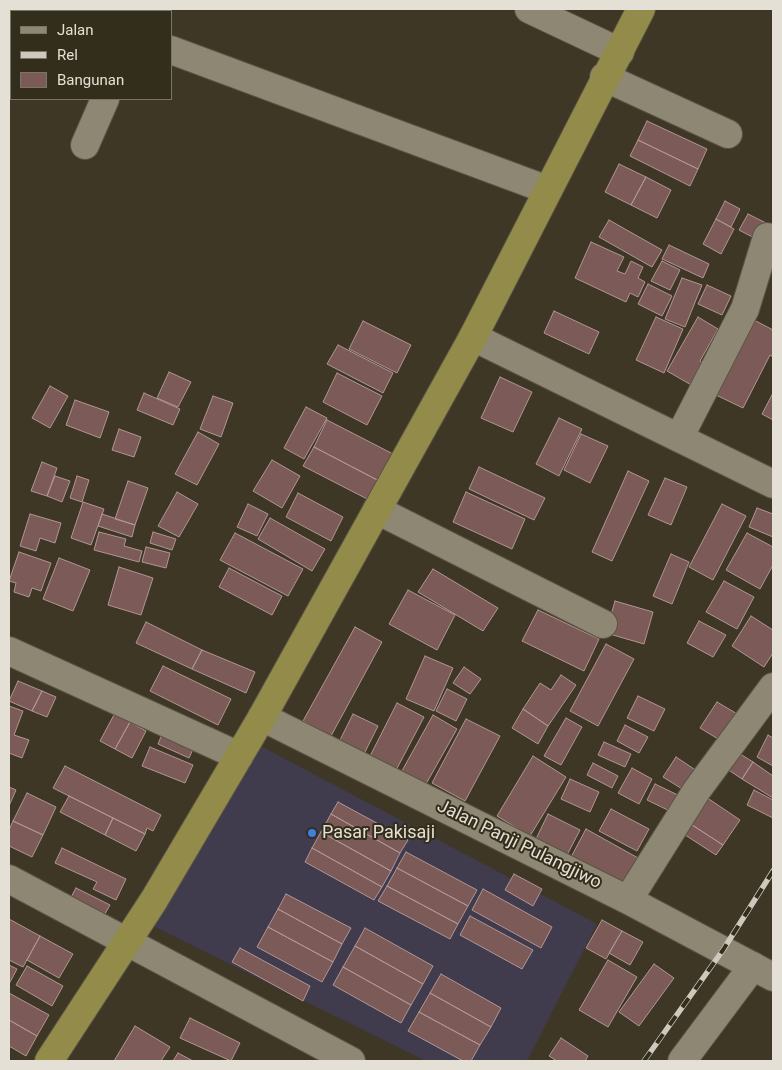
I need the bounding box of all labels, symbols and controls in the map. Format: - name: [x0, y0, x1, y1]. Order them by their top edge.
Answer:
- legend: [10, 10, 172, 100]
- text: Jalan: [57, 21, 94, 39]
- text: Rel: [57, 46, 78, 64]
- text: Bangunan: [57, 71, 124, 89]
- street label: Jalan Panji Pulangjiwo: [433, 796, 605, 894]
- place label: Pasar Pakisaji: [322, 822, 435, 844]
- marker: Pasar Pakisaji: [306, 827, 318, 839]

